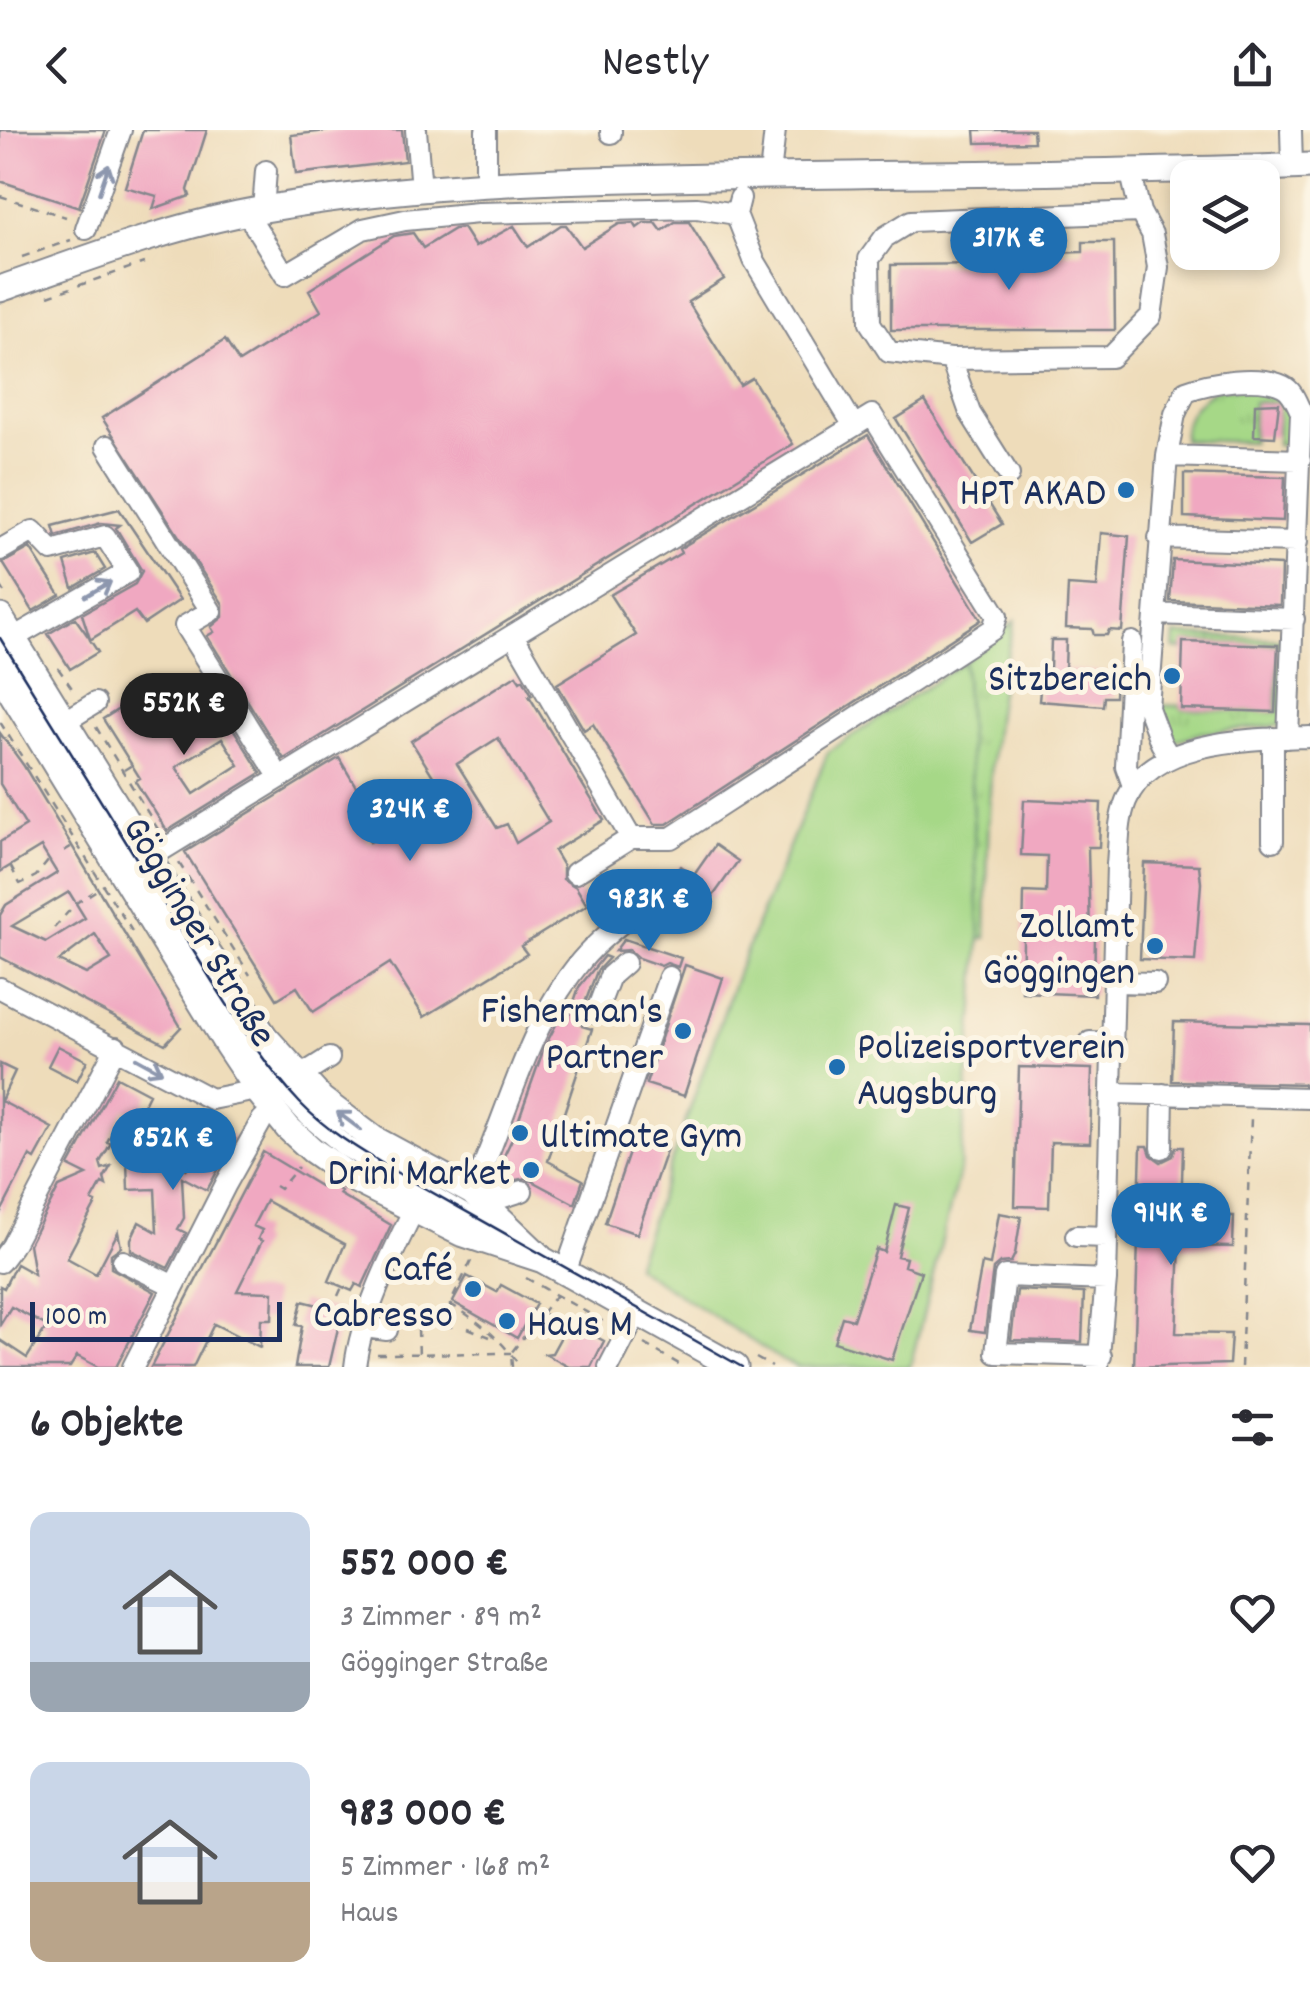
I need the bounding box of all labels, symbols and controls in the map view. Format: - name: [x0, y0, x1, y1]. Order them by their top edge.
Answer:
- text: Nestly: [602, 33, 708, 97]
- icon: back: [30, 38, 85, 93]
- icon: share: [1225, 38, 1280, 93]
- map controls: [1170, 160, 1280, 270]
- button: layers: [1170, 160, 1280, 270]
- one-way arrow: [96, 164, 114, 196]
- pin: 317K €: [928, 208, 1090, 293]
- text: 317K €: [972, 217, 1046, 263]
- place label: HPT AKAD: [959, 468, 1106, 525]
- marker: HPT AKAD: [1115, 479, 1137, 501]
- one-way arrow: [83, 579, 111, 599]
- place label: Sitzbereich: [988, 654, 1152, 711]
- marker: Sitzbereich: [1161, 665, 1183, 687]
- pin: 552K €: [103, 673, 265, 758]
- text: 552K €: [142, 682, 226, 728]
- pin: 324K €: [329, 779, 491, 864]
- text: 324K €: [369, 788, 451, 834]
- street label: Gögginger Straße: [105, 807, 288, 1060]
- pin: 983K €: [568, 869, 730, 954]
- text: 983K €: [608, 878, 690, 924]
- place label: Zollamt Göggingen: [983, 901, 1135, 1004]
- marker: Zollamt Göggingen: [1144, 935, 1166, 957]
- place label: Fisherman's Partner: [481, 986, 663, 1089]
- marker: Fisherman's Partner: [672, 1020, 694, 1042]
- place label: Polizeisportverein Augsburg: [857, 1022, 1125, 1125]
- one-way arrow: [133, 1055, 163, 1075]
- marker: Polizeisportverein Augsburg: [826, 1056, 848, 1078]
- pin: 852K €: [92, 1108, 254, 1193]
- one-way arrow: [336, 1110, 363, 1131]
- place label: Ultimate Gym: [540, 1111, 743, 1168]
- text: 852K €: [132, 1117, 214, 1163]
- marker: Ultimate Gym: [509, 1122, 531, 1144]
- place label: Drini Market: [327, 1148, 511, 1205]
- marker: Drini Market: [520, 1159, 542, 1181]
- pin: 914K €: [1090, 1183, 1252, 1268]
- text: 914K €: [1134, 1192, 1208, 1238]
- place label: Café Cabresso: [313, 1244, 453, 1347]
- marker: Café Cabresso: [462, 1278, 484, 1300]
- scale bar: [30, 1297, 282, 1342]
- text: 100 m: [45, 1299, 107, 1339]
- place label: Haus M: [527, 1299, 633, 1356]
- marker: Haus M: [496, 1310, 518, 1332]
- text: 6 Objekte: [30, 1397, 183, 1457]
- icon: filters: [1225, 1400, 1280, 1455]
- text: 552 000 €: [340, 1536, 509, 1596]
- icon: home: [110, 1552, 230, 1672]
- icon: heart: [1225, 1585, 1280, 1640]
- text: 3 Zimmer · 89 m²: [340, 1596, 542, 1642]
- text: Gögginger Straße: [340, 1642, 548, 1688]
- text: 983 000 €: [340, 1786, 506, 1846]
- icon: home: [110, 1802, 230, 1922]
- icon: heart: [1225, 1835, 1280, 1890]
- text: 5 Zimmer · 168 m²: [340, 1846, 551, 1892]
- text: Haus: [340, 1892, 399, 1938]

